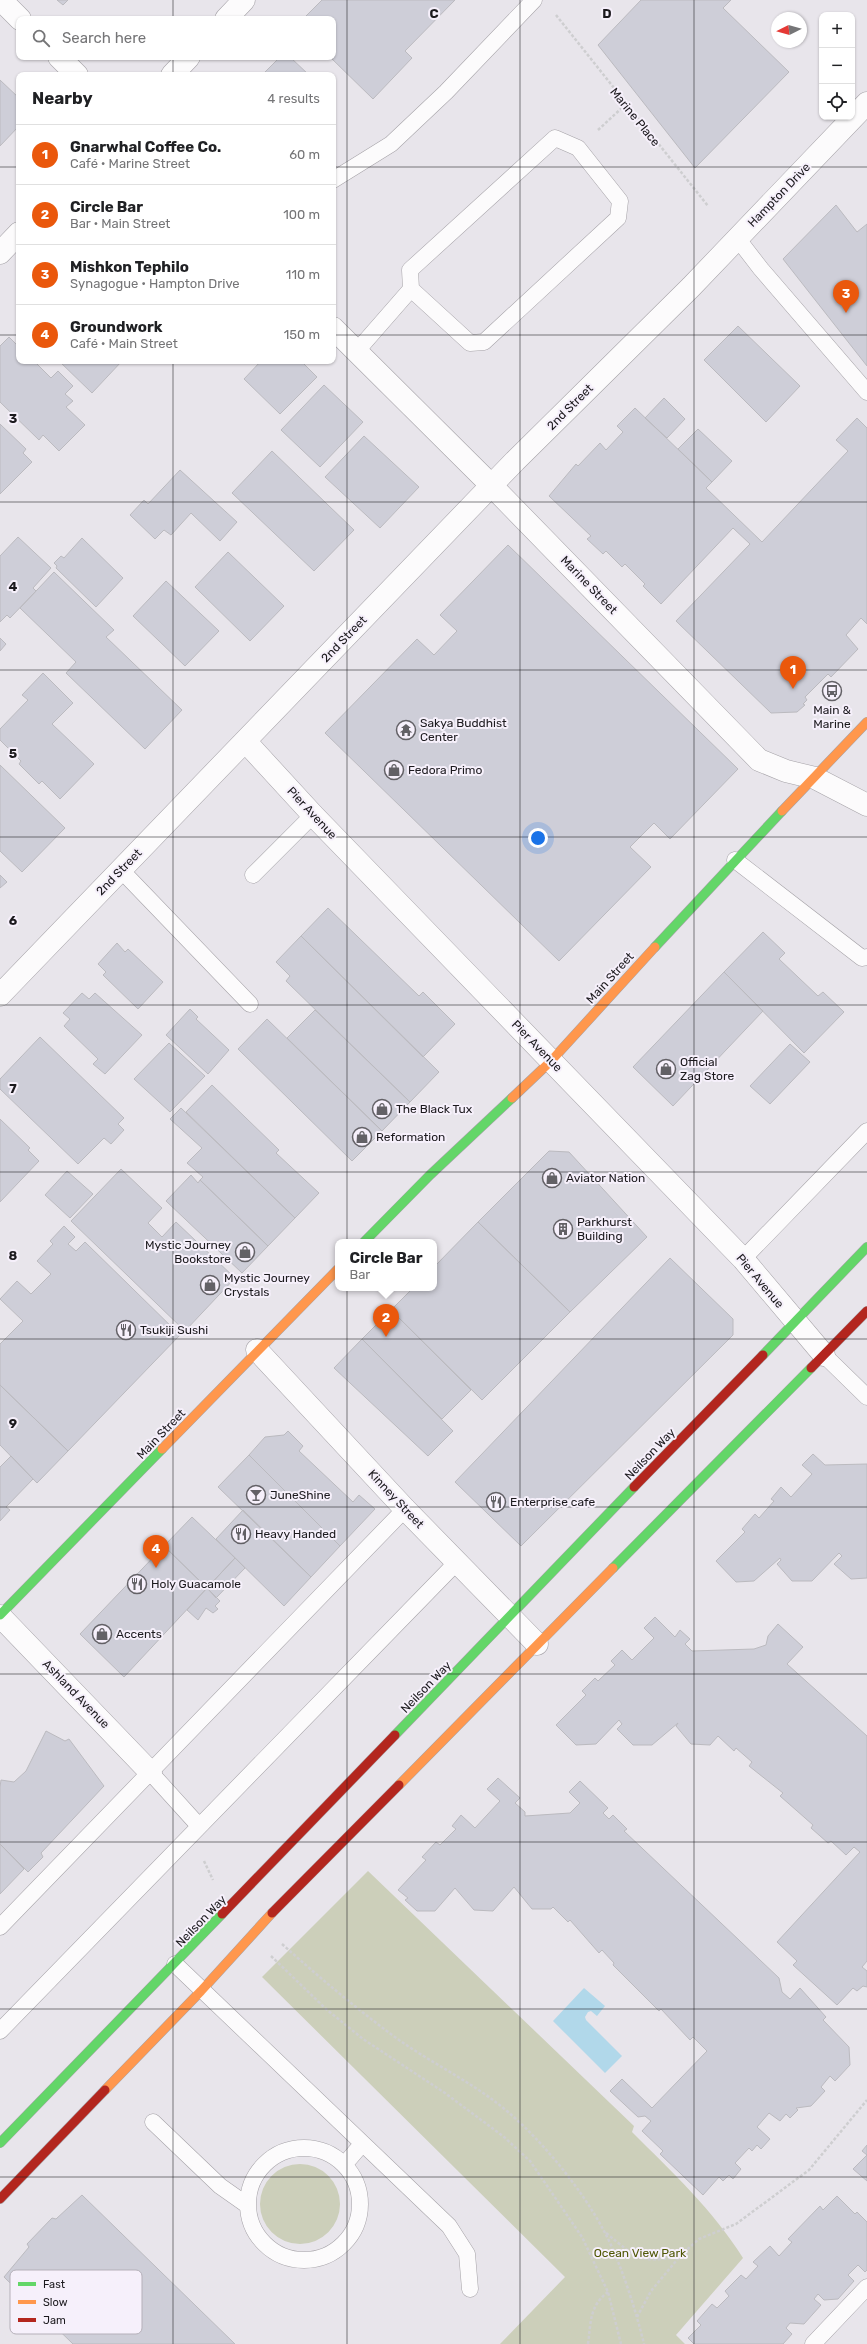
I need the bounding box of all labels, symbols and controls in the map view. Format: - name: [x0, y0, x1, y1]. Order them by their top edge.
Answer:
- text: C: [429, 6, 439, 21]
- text: D: [602, 6, 612, 21]
- north arrow: [771, 12, 807, 48]
- map controls: [819, 12, 855, 120]
- button: +: [819, 12, 855, 48]
- search box: [16, 16, 336, 60]
- icon: search: [30, 27, 52, 49]
- text: Search here: [62, 29, 146, 47]
- button: −: [819, 48, 855, 84]
- button: locate: [819, 84, 855, 120]
- street label: Marine Place: [607, 85, 663, 149]
- text: Nearby: [32, 88, 93, 108]
- text: 4 results: [267, 91, 320, 106]
- text: Gnarwhal Coffee Co.: [70, 138, 221, 156]
- text: 1: [42, 147, 48, 162]
- text: 60 m: [289, 147, 320, 162]
- text: Café · Marine Street: [70, 156, 190, 171]
- street label: Hampton Drive: [745, 160, 813, 230]
- text: Circle Bar: [70, 198, 143, 216]
- text: 2: [41, 207, 49, 222]
- text: 100 m: [283, 207, 320, 222]
- text: Bar · Main Street: [70, 216, 170, 231]
- text: Mishkon Tephilo: [70, 258, 189, 276]
- text: 3: [41, 267, 49, 282]
- text: 110 m: [286, 267, 320, 282]
- text: Synagogue · Hampton Drive: [70, 276, 240, 291]
- pin: 3: [833, 280, 859, 313]
- text: Groundwork: [70, 318, 163, 336]
- text: 4: [41, 327, 49, 342]
- text: 150 m: [284, 327, 320, 342]
- text: Café · Main Street: [70, 336, 178, 351]
- street label: 2nd Street: [544, 381, 596, 433]
- text: 3: [9, 411, 18, 426]
- street label: Marine Street: [558, 553, 620, 617]
- text: 4: [9, 579, 18, 594]
- street label: 2nd Street: [318, 613, 370, 665]
- pin: 1: [780, 656, 806, 689]
- bus stop icon: Main & Marine: [821, 680, 843, 702]
- place label: Main & Marine: [813, 703, 851, 731]
- place label: Sakya Buddhist Center: [420, 716, 507, 744]
- temple icon: Sakya Buddhist Center: [395, 719, 417, 741]
- text: 5: [9, 746, 17, 761]
- shop icon: Fedora Primo: [383, 759, 405, 781]
- place label: Fedora Primo: [408, 763, 482, 777]
- street label: Pier Avenue: [284, 784, 340, 842]
- your location: [528, 828, 548, 848]
- street label: 2nd Street: [93, 846, 145, 898]
- text: 6: [9, 913, 18, 928]
- street label: Main Street: [583, 949, 637, 1006]
- street label: Pier Avenue: [509, 1017, 565, 1075]
- place label: Official Zag Store: [680, 1055, 734, 1083]
- shop icon: Official Zag Store: [655, 1058, 677, 1080]
- text: 7: [9, 1081, 17, 1096]
- shop icon: The Black Tux: [371, 1098, 393, 1120]
- place label: The Black Tux: [396, 1102, 473, 1116]
- shop icon: Reformation: [351, 1126, 373, 1148]
- place label: Reformation: [376, 1130, 445, 1144]
- shop icon: Aviator Nation: [541, 1167, 563, 1189]
- place label: Aviator Nation: [566, 1171, 645, 1185]
- place label: Parkhurst Building: [577, 1215, 632, 1243]
- building icon: Parkhurst Building: [552, 1218, 574, 1240]
- place label: Mystic Journey Bookstore: [145, 1238, 231, 1266]
- popup: [335, 1239, 437, 1291]
- shop icon: Mystic Journey Bookstore: [234, 1241, 256, 1263]
- text: 8: [9, 1248, 18, 1263]
- text: Circle Bar: [349, 1249, 423, 1267]
- street label: Pier Avenue: [733, 1251, 787, 1311]
- text: Bar: [349, 1267, 370, 1282]
- place label: Mystic Journey Crystals: [224, 1271, 310, 1299]
- shop icon: Mystic Journey Crystals: [199, 1274, 221, 1296]
- pin: 2: [373, 1304, 399, 1337]
- restaurant icon: Tsukiji Sushi: [115, 1319, 137, 1341]
- place label: Tsukiji Sushi: [140, 1323, 208, 1337]
- street label: Main Street: [134, 1406, 188, 1462]
- text: 9: [9, 1416, 17, 1431]
- street label: Neilson Way: [622, 1425, 678, 1483]
- street label: Kinney Street: [365, 1467, 427, 1531]
- bar icon: JuneShine: [245, 1484, 267, 1506]
- place label: JuneShine: [270, 1488, 331, 1502]
- restaurant icon: Enterprise cafe: [485, 1491, 507, 1513]
- place label: Enterprise cafe: [510, 1495, 596, 1509]
- restaurant icon: Heavy Handed: [230, 1523, 252, 1545]
- place label: Heavy Handed: [255, 1527, 336, 1541]
- pin: 4: [143, 1535, 169, 1568]
- restaurant icon: Holy Guacamole: [126, 1573, 148, 1595]
- place label: Holy Guacamole: [151, 1577, 241, 1591]
- shop icon: Accents: [91, 1623, 113, 1645]
- place label: Accents: [116, 1627, 162, 1641]
- street label: Ashland Avenue: [40, 1657, 113, 1731]
- street label: Neilson Way: [398, 1658, 454, 1716]
- street label: Neilson Way: [173, 1892, 229, 1950]
- park label: Ocean View Park: [594, 2246, 687, 2260]
- legend: [10, 2270, 142, 2334]
- text: Fast: [43, 2278, 66, 2291]
- text: Slow: [43, 2296, 68, 2309]
- text: Jam: [43, 2314, 66, 2327]

